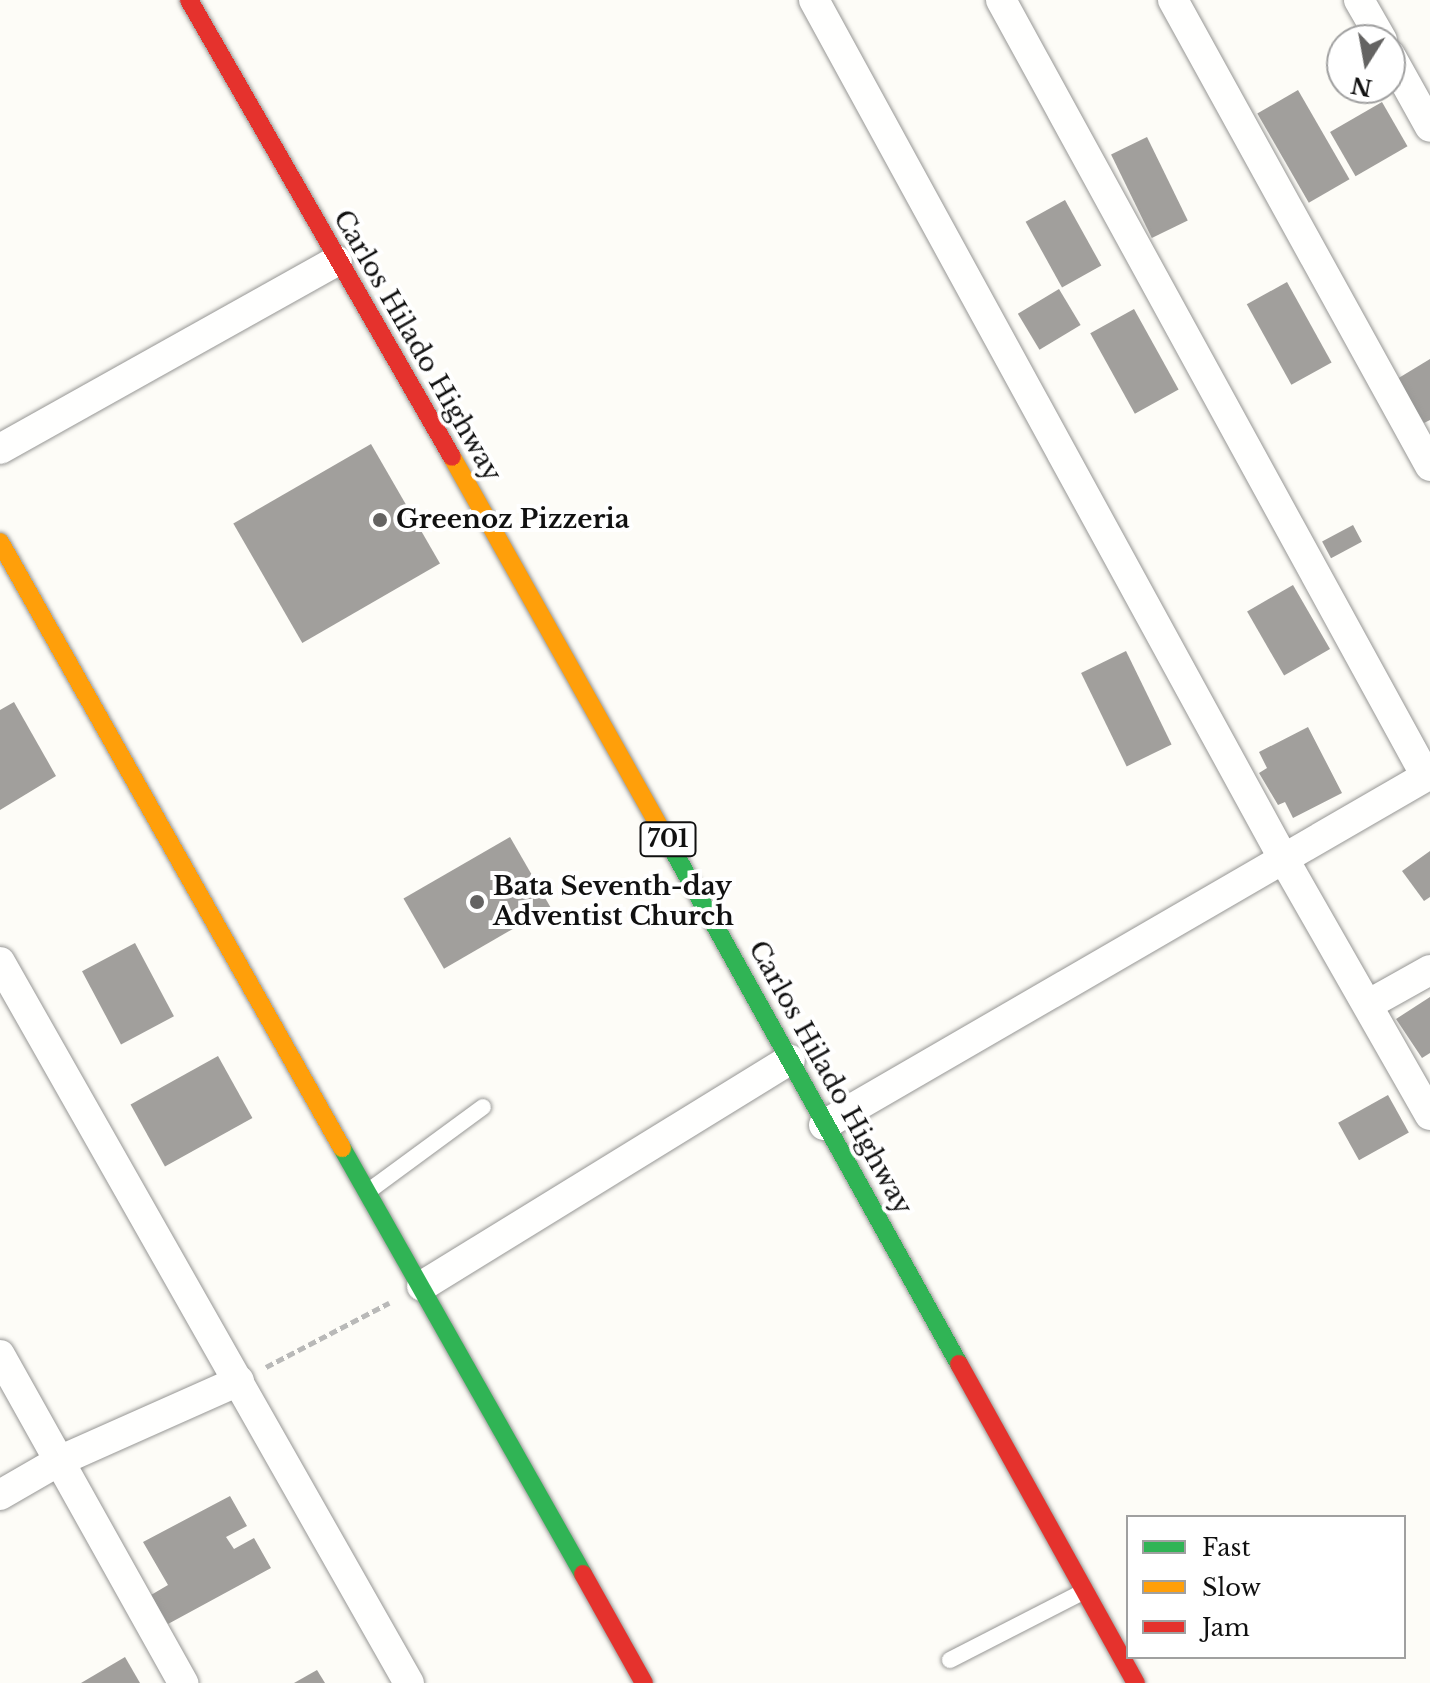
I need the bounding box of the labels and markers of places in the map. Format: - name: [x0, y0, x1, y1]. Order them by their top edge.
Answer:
- place label: Greenoz Pizzeria: [396, 504, 630, 536]
- marker: Greenoz Pizzeria: [371, 511, 389, 529]
- place label: Bata Seventh-day Adventist Church: [493, 871, 734, 932]
- marker: Bata Seventh-day Adventist Church: [468, 893, 486, 911]

